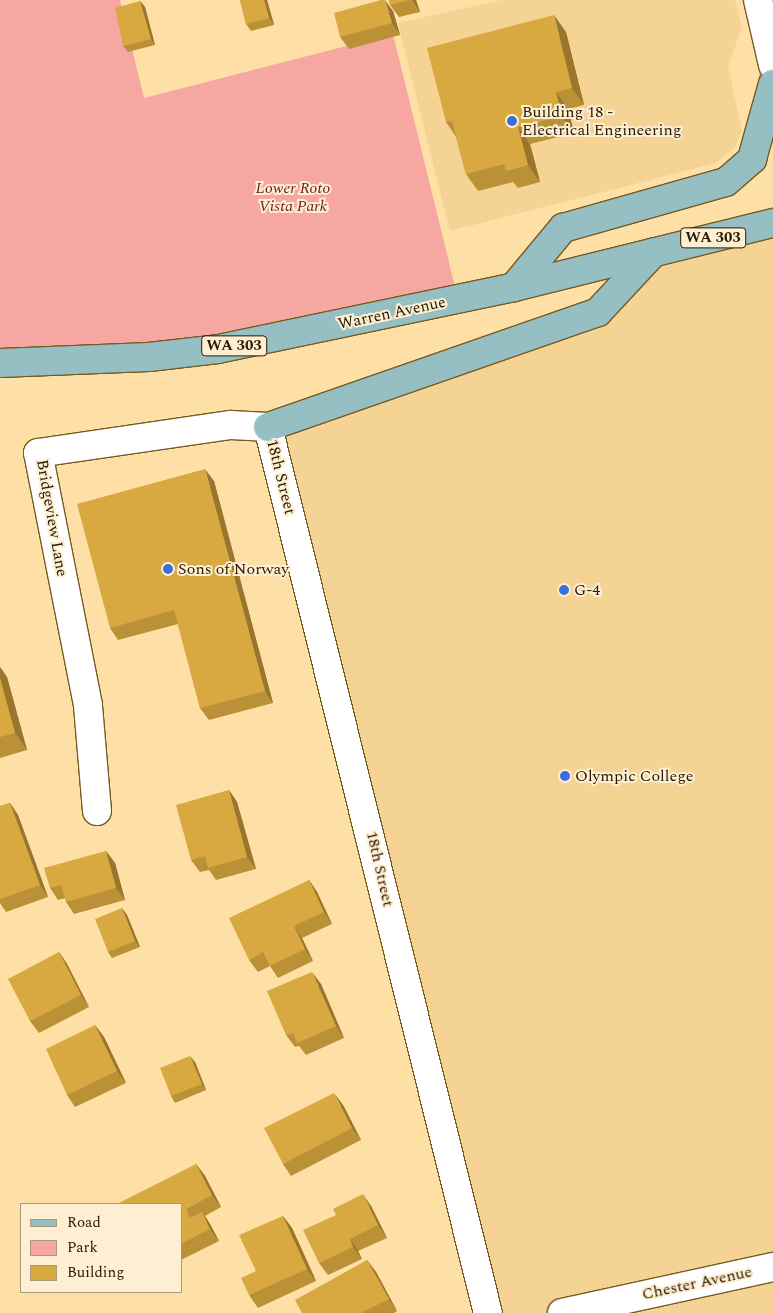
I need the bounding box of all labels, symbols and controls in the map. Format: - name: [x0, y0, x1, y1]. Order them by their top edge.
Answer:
- place label: Building 18 - Electrical Engineering: [522, 102, 681, 140]
- marker: Building 18 - Electrical Engineering: [506, 115, 518, 127]
- park label: Lower Roto Vista Park: [256, 178, 330, 216]
- road number: WA 303: [679, 226, 747, 250]
- street label: Warren Avenue: [336, 292, 448, 334]
- road number: WA 303: [200, 334, 268, 358]
- street label: 18th Street: [262, 437, 300, 517]
- street label: Bridgeview Lane: [32, 458, 72, 578]
- place label: Sons of Norway: [178, 559, 289, 579]
- marker: Sons of Norway: [162, 563, 174, 575]
- place label: G-4: [574, 580, 600, 600]
- marker: G-4: [558, 584, 570, 596]
- place label: Olympic College: [575, 766, 694, 786]
- marker: Olympic College: [559, 770, 571, 782]
- street label: 18th Street: [362, 829, 398, 909]
- legend: [20, 1203, 182, 1293]
- text: Road: [67, 1211, 101, 1234]
- text: Park: [67, 1236, 98, 1259]
- text: Building: [67, 1261, 124, 1284]
- street label: Chester Avenue: [640, 1262, 754, 1304]

